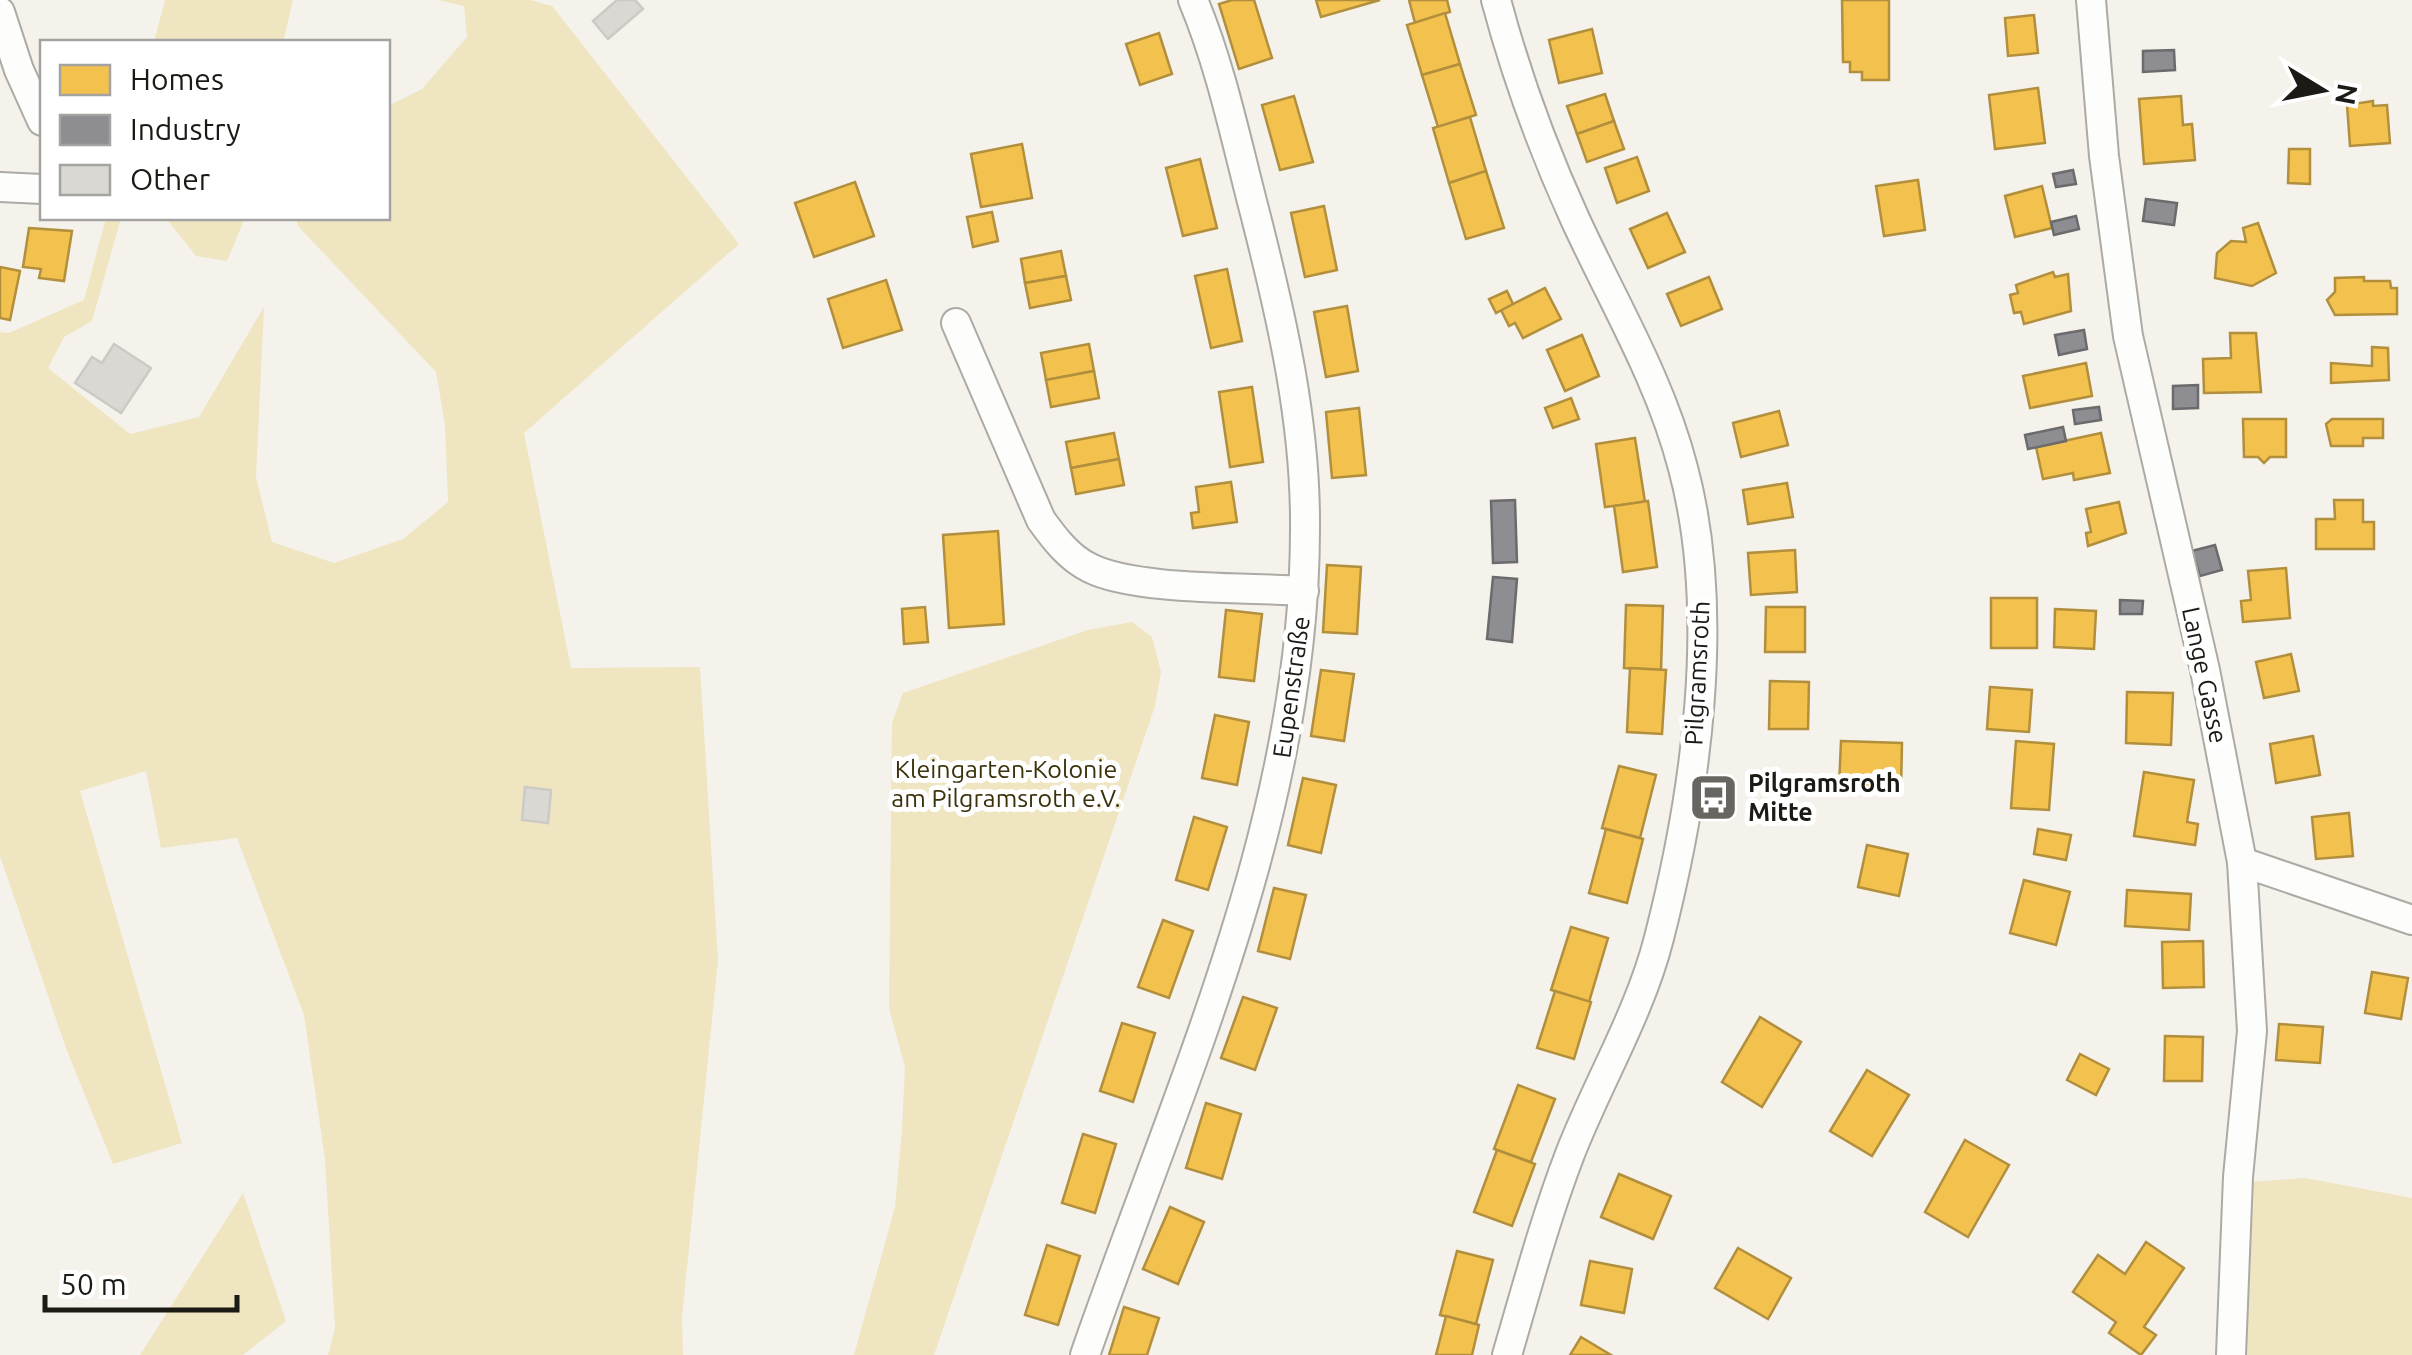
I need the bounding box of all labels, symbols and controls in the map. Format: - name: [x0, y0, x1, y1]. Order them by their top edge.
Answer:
- legend: [40, 40, 390, 220]
- north arrow: [2272, 40, 2372, 140]
- text: Homes: [130, 62, 224, 96]
- text: N: [2330, 81, 2364, 107]
- text: Industry: [130, 112, 241, 146]
- text: Other: [130, 162, 211, 196]
- street label: Pilgramsroth: [1679, 600, 1715, 746]
- street label: Lange Gasse: [2177, 604, 2233, 746]
- street label: Eupenstraße: [1267, 614, 1315, 760]
- park label: Kleingarten-Kolonie am Pilgramsroth e.V.: [891, 755, 1121, 812]
- place label: Pilgramsroth Mitte: [1748, 769, 1901, 826]
- bus stop icon: Pilgramsroth Mitte: [1687, 771, 1739, 823]
- scale bar: [45, 1250, 238, 1312]
- text: 50 m: [60, 1267, 127, 1301]

